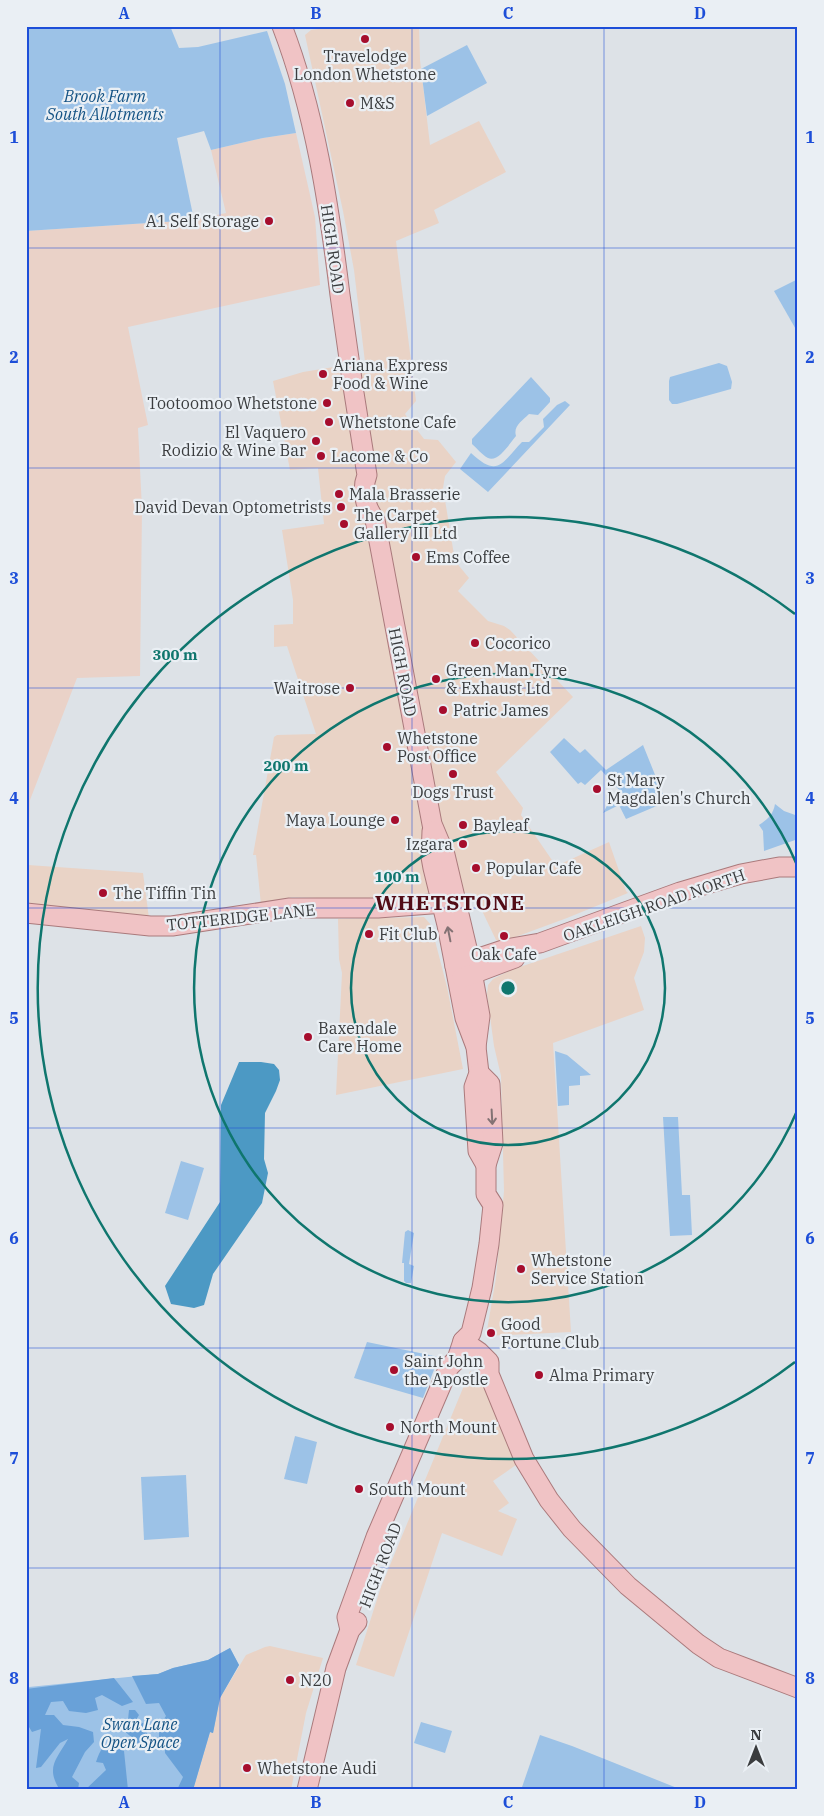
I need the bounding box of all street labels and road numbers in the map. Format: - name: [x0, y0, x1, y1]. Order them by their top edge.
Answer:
- street label: HIGH ROAD: [317, 203, 349, 295]
- street label: HIGH ROAD: [385, 626, 421, 718]
- street label: OAKLEIGH ROAD NORTH: [560, 864, 748, 946]
- street label: TOTTERIDGE LANE: [166, 899, 316, 935]
- street label: HIGH ROAD: [355, 1519, 405, 1611]

